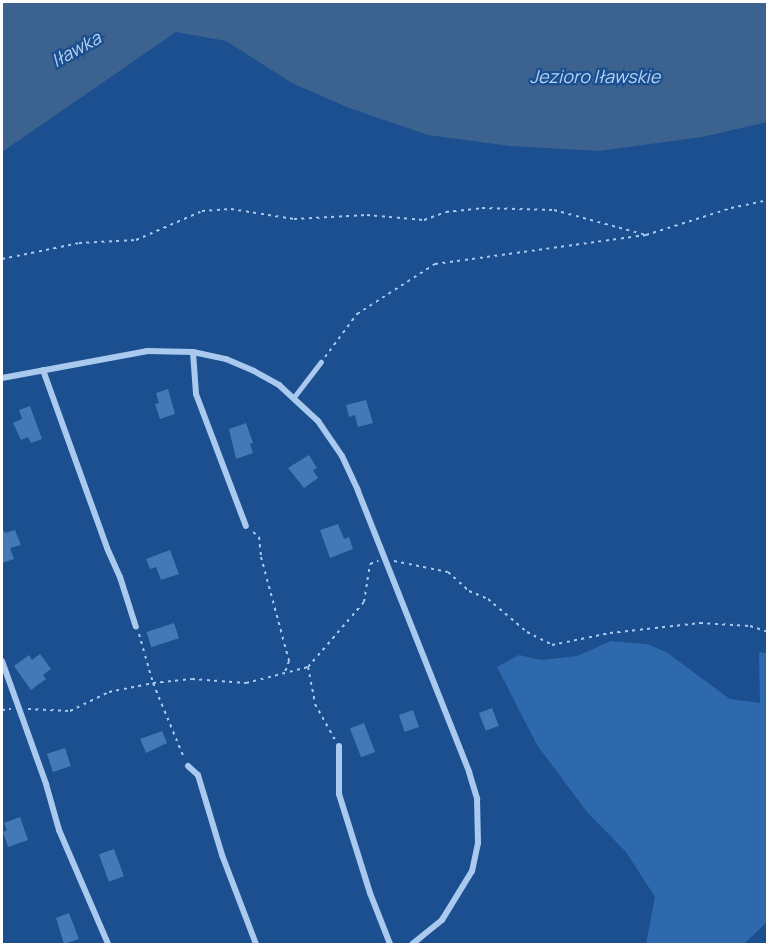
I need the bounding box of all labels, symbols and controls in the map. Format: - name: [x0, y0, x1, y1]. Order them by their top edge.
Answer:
- water label: Iławka: [48, 27, 104, 71]
- water label: Jezioro Iławskie: [530, 65, 660, 87]

